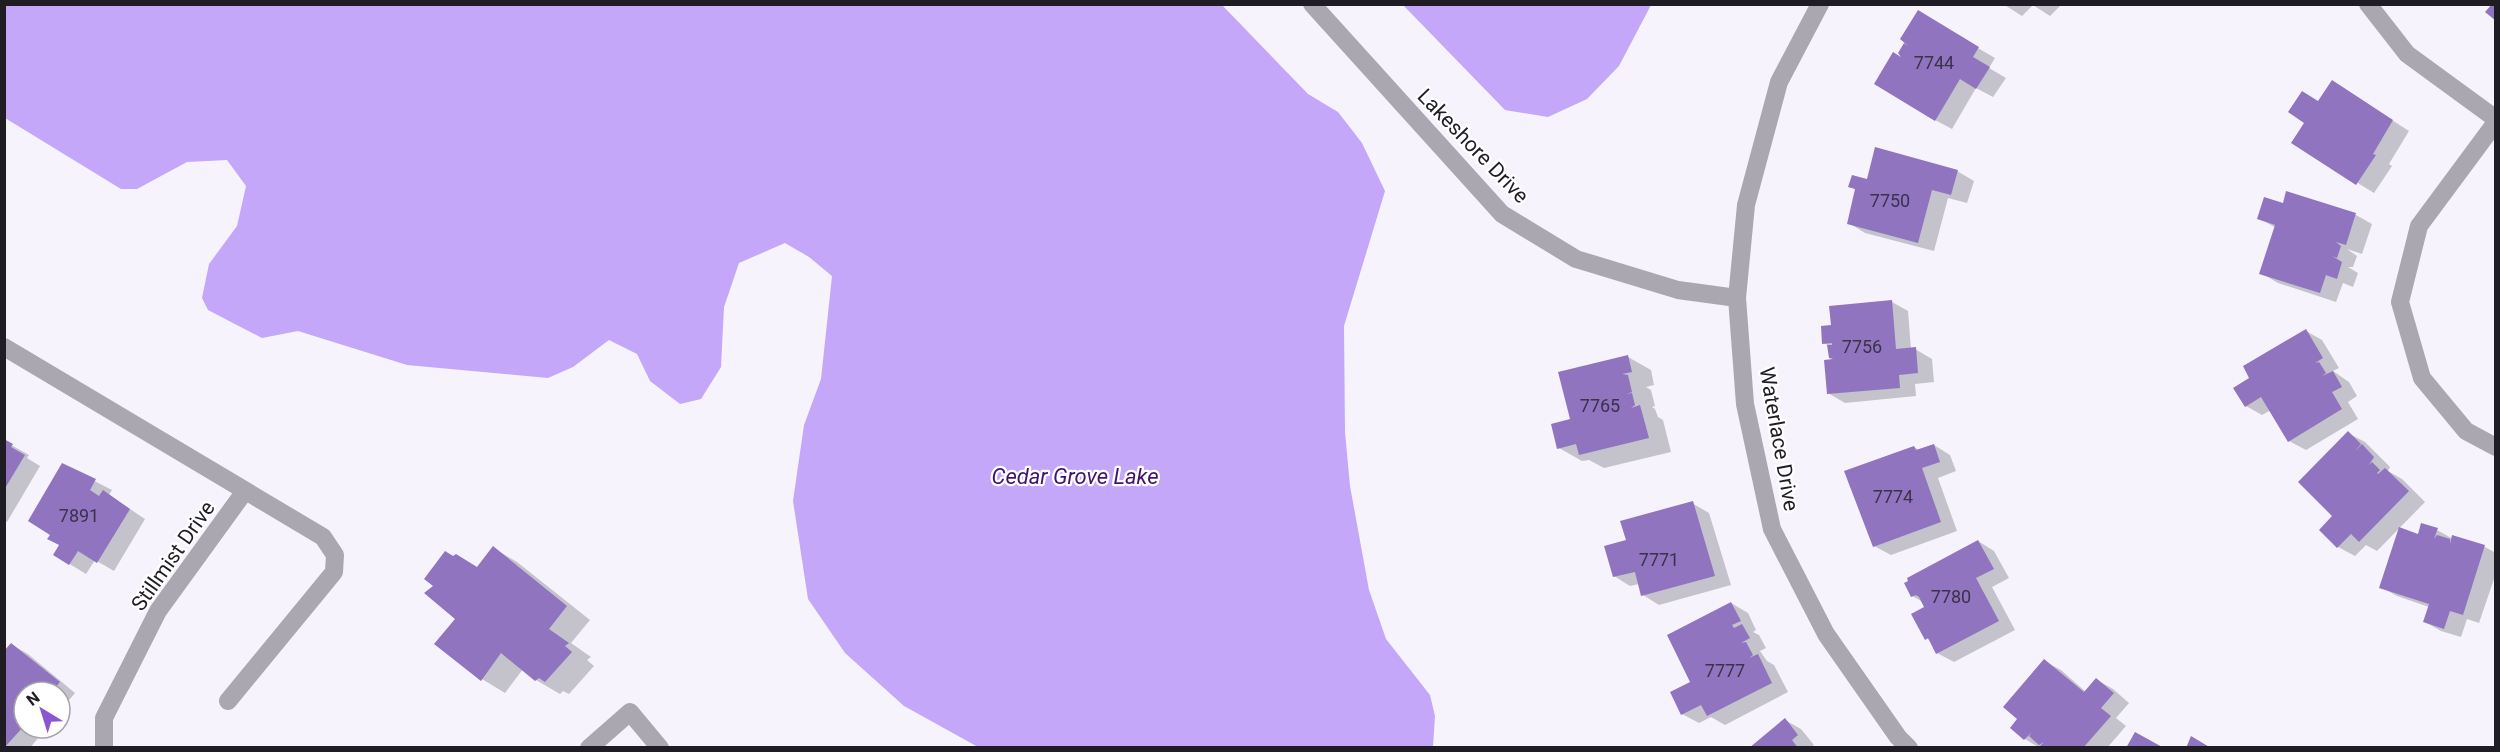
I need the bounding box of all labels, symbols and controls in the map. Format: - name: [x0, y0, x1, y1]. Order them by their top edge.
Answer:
- house number: 7744: [1914, 52, 1954, 73]
- street label: Lakeshore Drive: [1413, 84, 1533, 208]
- house number: 7750: [1870, 190, 1910, 211]
- house number: 7756: [1842, 336, 1882, 357]
- street label: Waterlace Drive: [1755, 365, 1803, 513]
- house number: 7765: [1580, 395, 1620, 416]
- water label: Cedar Grove Lake: [992, 464, 1158, 489]
- house number: 7774: [1873, 486, 1913, 507]
- street label: Stillmist Drive: [126, 497, 220, 615]
- house number: 7891: [59, 505, 99, 526]
- house number: 7771: [1639, 549, 1679, 570]
- house number: 7780: [1931, 586, 1971, 607]
- house number: 7777: [1705, 660, 1745, 681]
- north arrow: [12, 680, 72, 740]
- text: N: [23, 688, 43, 710]

